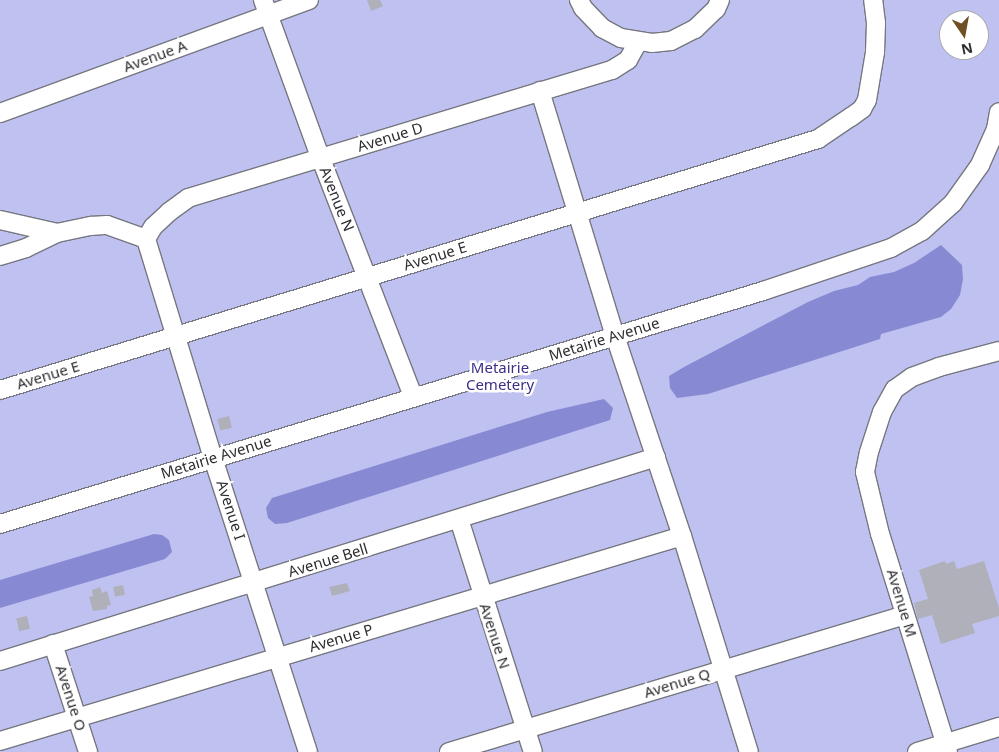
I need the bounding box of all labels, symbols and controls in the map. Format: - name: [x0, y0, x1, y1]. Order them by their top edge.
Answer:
- north arrow: [939, 10, 989, 60]
- street label: Avenue A: [121, 36, 189, 76]
- text: N: [959, 39, 975, 60]
- street label: Avenue D: [355, 119, 425, 155]
- street label: Avenue N: [316, 164, 358, 234]
- street label: Avenue E: [401, 238, 469, 274]
- street label: Metairie Avenue: [546, 314, 662, 364]
- street label: Avenue E: [14, 357, 82, 393]
- park label: Metairie Cemetery: [466, 358, 534, 393]
- street label: Metairie Avenue: [158, 432, 274, 482]
- street label: Avenue I: [213, 478, 249, 542]
- street label: Avenue Bell: [286, 539, 370, 581]
- street label: Avenue M: [883, 567, 921, 639]
- street label: Avenue N: [476, 601, 514, 671]
- street label: Avenue P: [307, 620, 375, 656]
- street label: Avenue O: [52, 663, 90, 733]
- street label: Avenue Q: [642, 664, 712, 702]

